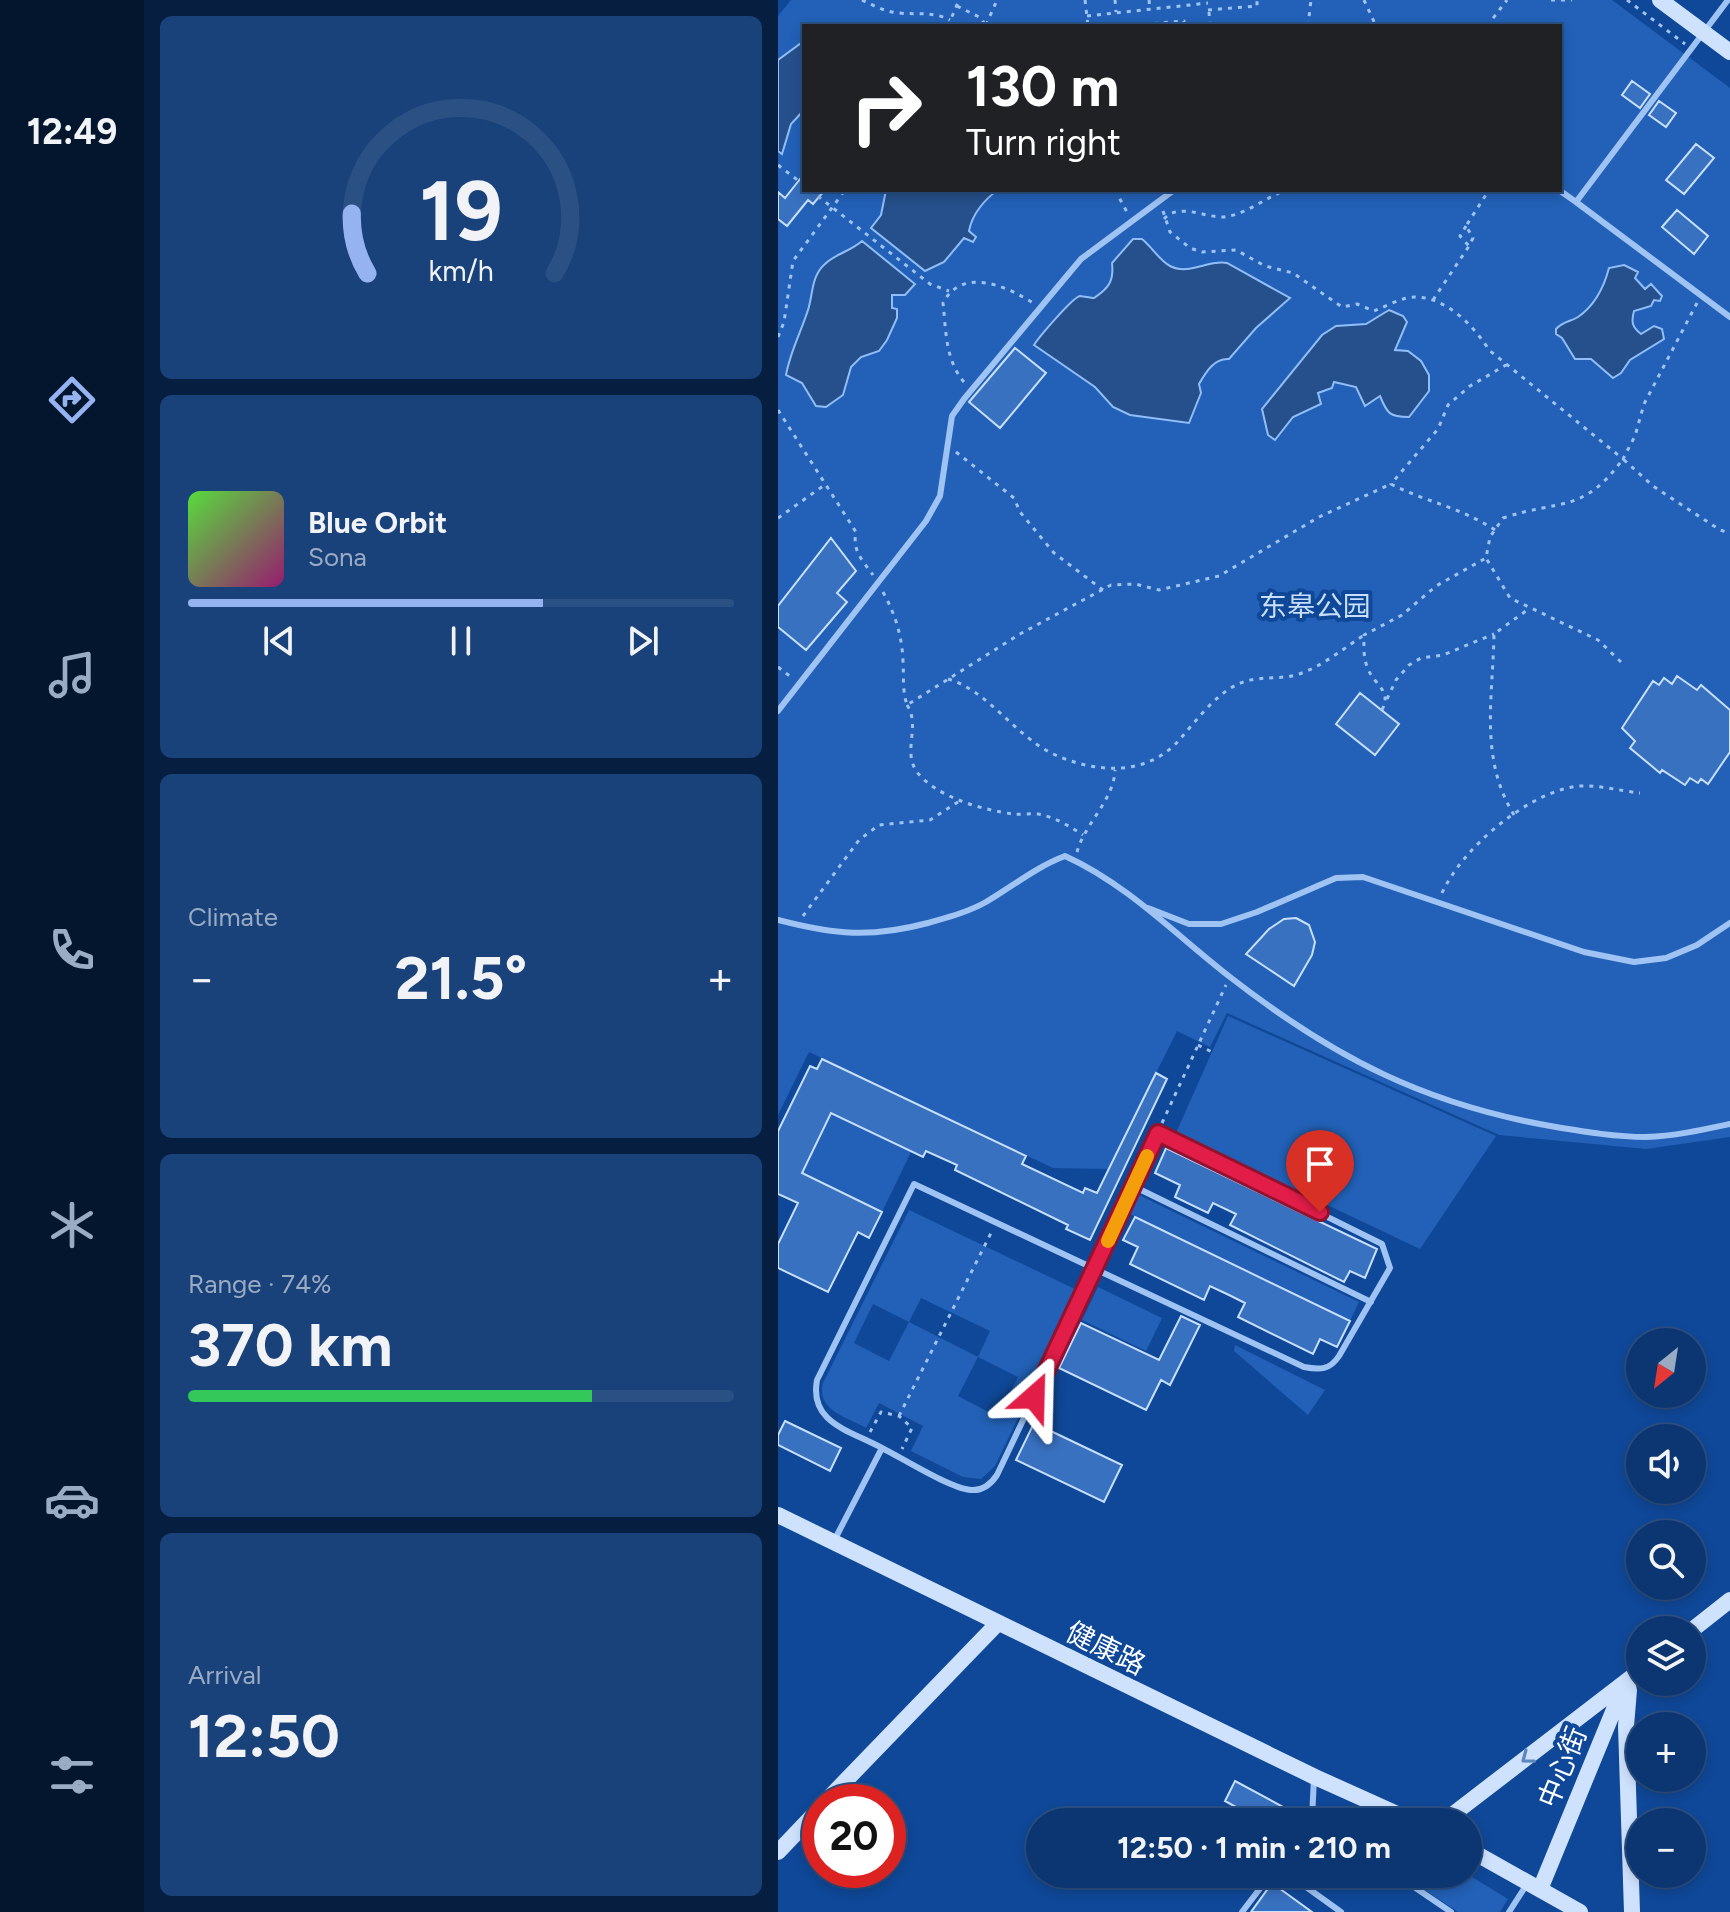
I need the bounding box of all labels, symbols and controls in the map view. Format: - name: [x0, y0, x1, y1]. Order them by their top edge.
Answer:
- text: 130 m: [966, 53, 1119, 120]
- icon: right: [834, 56, 938, 160]
- text: 12:49: [27, 110, 117, 153]
- text: Turn right: [966, 121, 1121, 164]
- text: 19: [419, 160, 503, 260]
- text: km/h: [428, 254, 494, 288]
- icon: directions: [44, 372, 100, 428]
- text: Blue Orbit: [308, 504, 447, 541]
- text: Sona: [308, 541, 367, 573]
- park label: 东皋公园: [1259, 589, 1371, 623]
- icon: previous: [257, 619, 301, 663]
- icon: pause: [439, 619, 483, 663]
- icon: next: [621, 619, 665, 663]
- icon: music: [44, 647, 100, 703]
- text: Climate: [188, 901, 278, 933]
- icon: phone: [44, 922, 100, 978]
- text: 21.5°: [395, 942, 527, 1014]
- text: −: [188, 952, 215, 1005]
- text: +: [707, 952, 734, 1005]
- pin: [1286, 1130, 1354, 1212]
- icon: arrive: [1298, 1142, 1342, 1186]
- icon: climate: [44, 1197, 100, 1253]
- text: Range · 74%: [188, 1268, 332, 1300]
- text: 370 km: [188, 1309, 392, 1381]
- north arrow: [1626, 1328, 1706, 1408]
- map controls: [1626, 1328, 1706, 1888]
- position arrow: [992, 1355, 1076, 1439]
- button: sound: [1626, 1424, 1706, 1504]
- icon: car: [44, 1472, 100, 1528]
- button: search: [1626, 1520, 1706, 1600]
- street label: 健康路: [1061, 1614, 1151, 1682]
- button: layers: [1626, 1616, 1706, 1696]
- text: Arrival: [188, 1659, 261, 1691]
- text: 12:50: [188, 1700, 340, 1772]
- button: +: [1626, 1712, 1706, 1792]
- street label: 中心街: [1531, 1722, 1593, 1812]
- icon: filters: [44, 1747, 100, 1803]
- one-way arrow: [1521, 1748, 1536, 1762]
- speed limit sign: 20: [802, 1784, 906, 1888]
- button: −: [1626, 1808, 1706, 1888]
- text: 12:50 · 1 min · 210 m: [1117, 1829, 1391, 1866]

